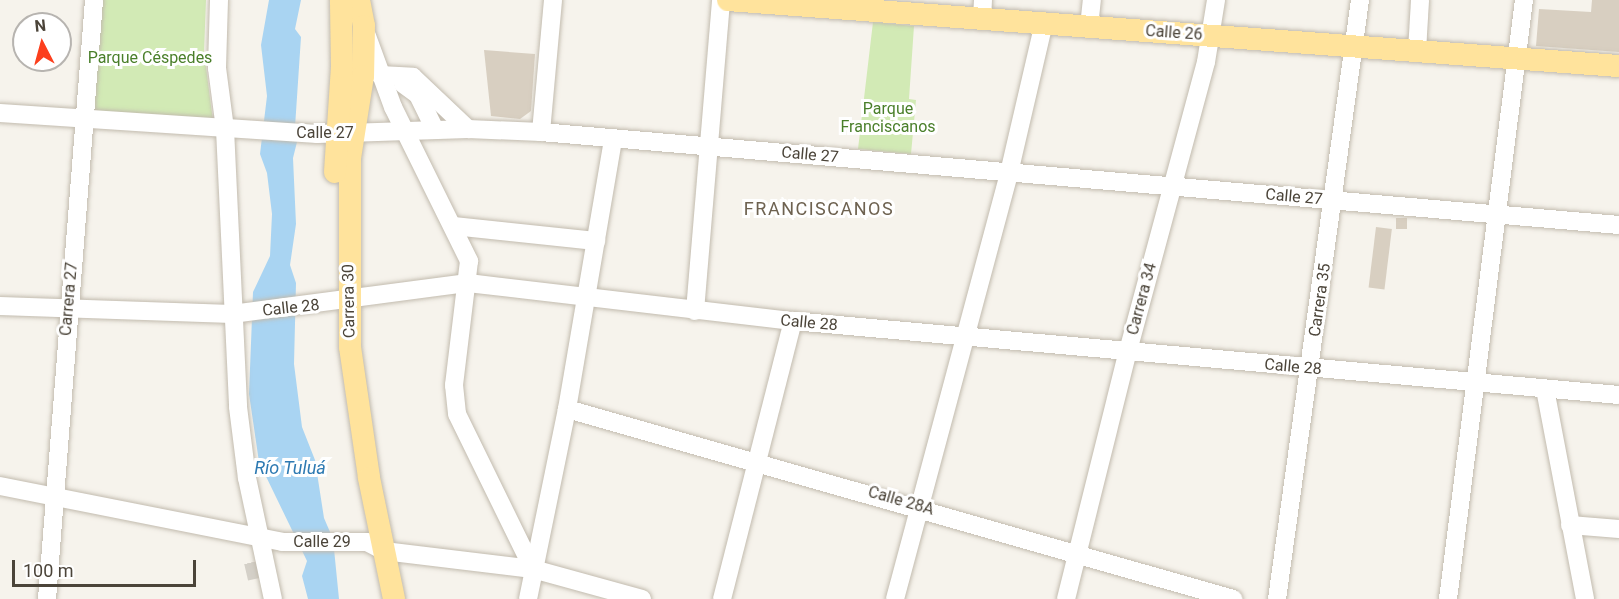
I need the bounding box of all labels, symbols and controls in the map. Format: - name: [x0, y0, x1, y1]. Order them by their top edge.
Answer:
- north arrow: [12, 12, 72, 72]
- text: N: [34, 16, 47, 36]
- street label: Calle 26: [1145, 21, 1203, 45]
- park label: Parque Céspedes: [88, 48, 212, 68]
- park label: Parque Franciscanos: [840, 99, 936, 137]
- street label: Calle 27: [296, 123, 354, 143]
- street label: Calle 27: [781, 143, 839, 167]
- street label: Calle 27: [1265, 185, 1323, 209]
- district label: FRANCISCANOS: [744, 198, 894, 220]
- street label: Carrera 27: [56, 261, 82, 337]
- street label: Carrera 34: [1123, 261, 1161, 337]
- street label: Carrera 35: [1305, 262, 1335, 338]
- street label: Carrera 30: [339, 264, 359, 338]
- street label: Calle 28: [261, 295, 321, 321]
- street label: Calle 28: [780, 311, 838, 335]
- street label: Calle 28: [1264, 355, 1322, 379]
- water label: Río Tuluá: [254, 457, 326, 479]
- street label: Calle 28A: [866, 482, 936, 520]
- street label: Calle 29: [293, 532, 351, 552]
- scale bar: [15, 548, 200, 586]
- text: 100 m: [23, 560, 74, 581]

